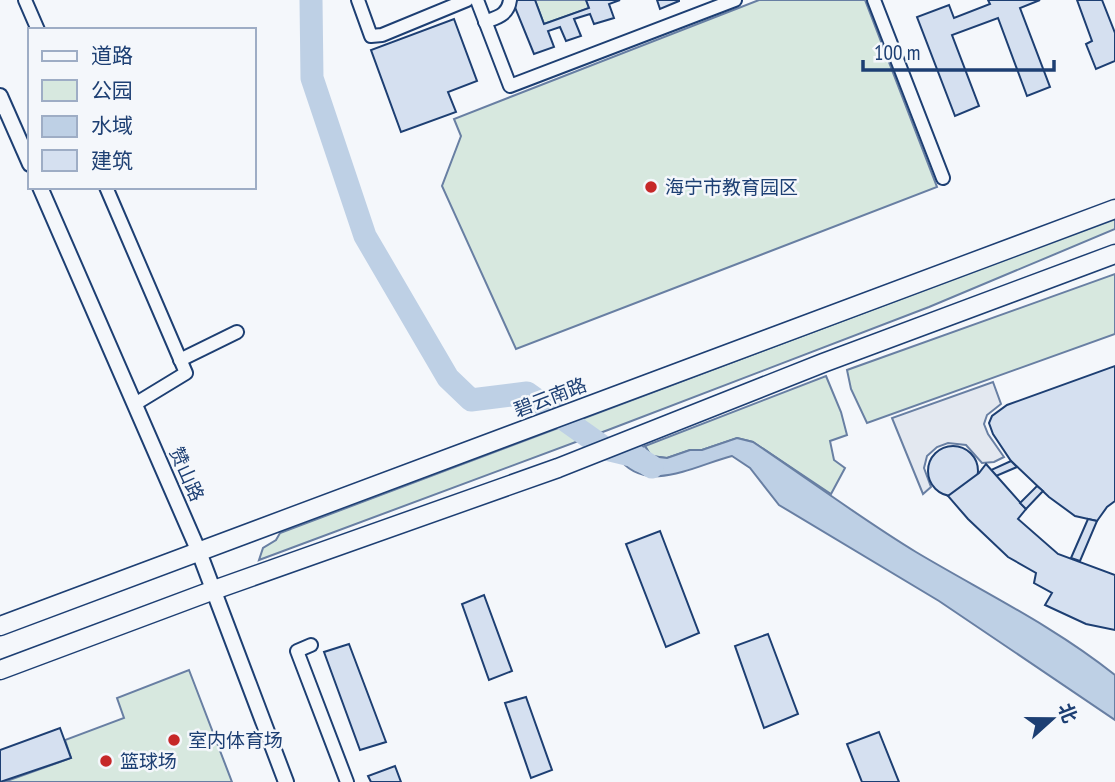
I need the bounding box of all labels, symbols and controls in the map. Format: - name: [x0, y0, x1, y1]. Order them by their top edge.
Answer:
- legend: [28, 28, 256, 189]
- scale bar: [863, 28, 1054, 72]
- text: 100 m: [874, 39, 920, 66]
- text: 道路: [91, 42, 133, 69]
- text: 公园: [91, 77, 133, 104]
- text: 水域: [91, 112, 133, 139]
- text: 建筑: [91, 147, 133, 174]
- place label: 海宁市教育园区: [665, 175, 798, 199]
- marker: 海宁市教育园区: [643, 179, 659, 195]
- street label: 碧云南路: [510, 372, 590, 422]
- street label: 赞山路: [164, 443, 210, 505]
- north arrow: [1017, 684, 1087, 754]
- text: 北: [1053, 700, 1082, 726]
- place label: 室内体育场: [188, 728, 283, 752]
- marker: 室内体育场: [166, 732, 182, 748]
- place label: 篮球场: [120, 749, 177, 773]
- marker: 篮球场: [98, 753, 114, 769]

